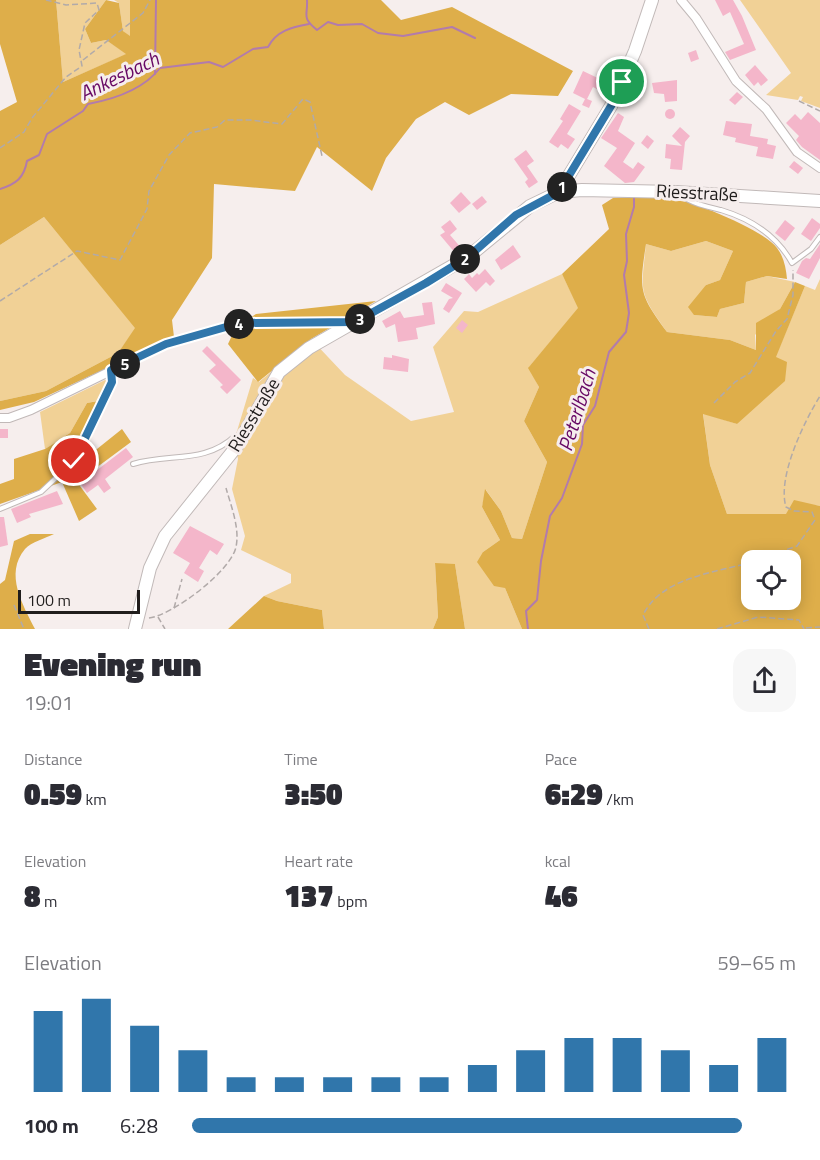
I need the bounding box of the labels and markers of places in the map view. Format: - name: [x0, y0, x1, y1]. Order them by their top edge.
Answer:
- pin: [596, 56, 647, 107]
- pin: 1: [547, 172, 577, 202]
- pin: 2: [450, 244, 480, 274]
- pin: 3: [345, 304, 375, 334]
- pin: 4: [224, 309, 254, 339]
- pin: 5: [110, 349, 140, 379]
- pin: [48, 435, 99, 486]

